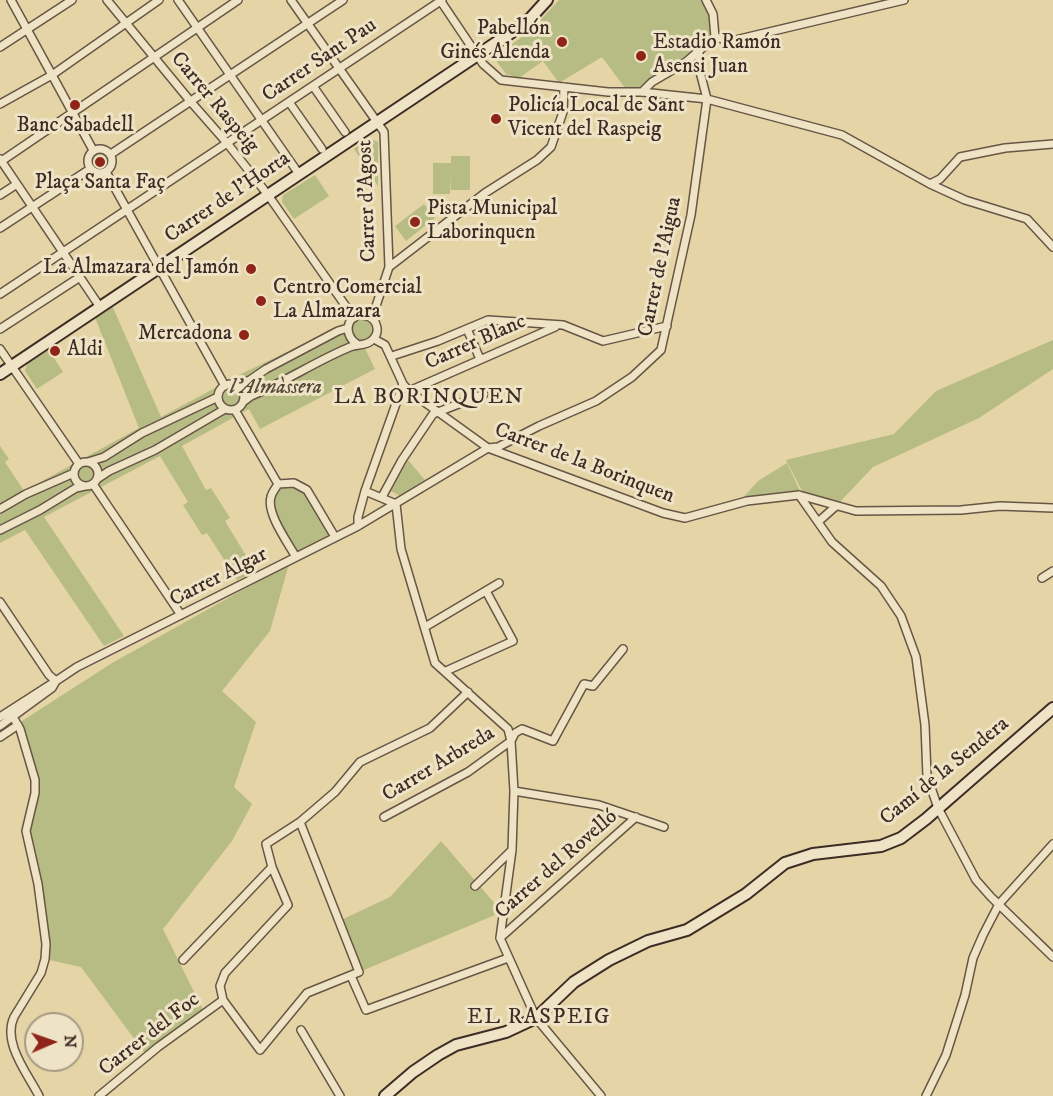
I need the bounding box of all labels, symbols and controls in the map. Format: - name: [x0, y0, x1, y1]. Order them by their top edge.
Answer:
- street label: Carrer Sant Pau: [258, 13, 382, 109]
- place label: Pabellón Ginés Alenda: [440, 17, 550, 67]
- place label: Estadio Ramón Asensi Juan: [653, 31, 781, 81]
- marker: Pabellón Ginés Alenda: [555, 35, 569, 49]
- street label: Carrer Raspeig: [164, 47, 264, 159]
- marker: Estadio Ramón Asensi Juan: [634, 49, 648, 63]
- place label: Policía Local de Sant Vicent del Raspeig: [508, 94, 685, 144]
- marker: Banc Sabadell: [68, 98, 82, 112]
- marker: Policía Local de Sant Vicent del Raspeig: [489, 112, 503, 126]
- place label: Banc Sabadell: [16, 114, 134, 140]
- street label: Carrer d'Agost: [353, 139, 383, 263]
- street label: Carrer de l'Horta: [161, 147, 295, 249]
- marker: Plaça Santa Faç: [93, 155, 107, 169]
- place label: Plaça Santa Faç: [35, 171, 165, 197]
- street label: Carrer de l'Aigua: [634, 195, 688, 339]
- place label: Pista Municipal Laborinquen: [427, 197, 557, 247]
- marker: Pista Municipal Laborinquen: [408, 215, 422, 229]
- place label: La Almazara del Jamón: [43, 256, 239, 282]
- marker: La Almazara del Jamón: [244, 262, 258, 276]
- place label: Centro Comercial La Almazara: [273, 276, 422, 326]
- marker: Centro Comercial La Almazara: [254, 294, 268, 308]
- street label: Carrer Blanc: [422, 310, 530, 376]
- place label: Mercadona: [138, 322, 232, 348]
- marker: Mercadona: [237, 328, 251, 342]
- place label: Aldi: [67, 338, 103, 364]
- marker: Aldi: [48, 344, 62, 358]
- park label: l'Almàssera: [230, 376, 322, 402]
- district label: LA BORINQUEN: [334, 385, 524, 411]
- street label: Carrer de la Borinquen: [490, 418, 678, 510]
- street label: Carrer Algar: [166, 543, 272, 613]
- street label: Camí de la Sendera: [875, 712, 1015, 832]
- street label: Carrer Arbreda: [378, 722, 500, 808]
- street label: Carrer del Rovelló: [491, 805, 623, 925]
- street label: Carrer del Foc: [95, 988, 205, 1082]
- district label: EL RASPEIG: [467, 1005, 611, 1031]
- north arrow: [24, 1012, 84, 1072]
- text: N: [60, 1035, 80, 1048]

